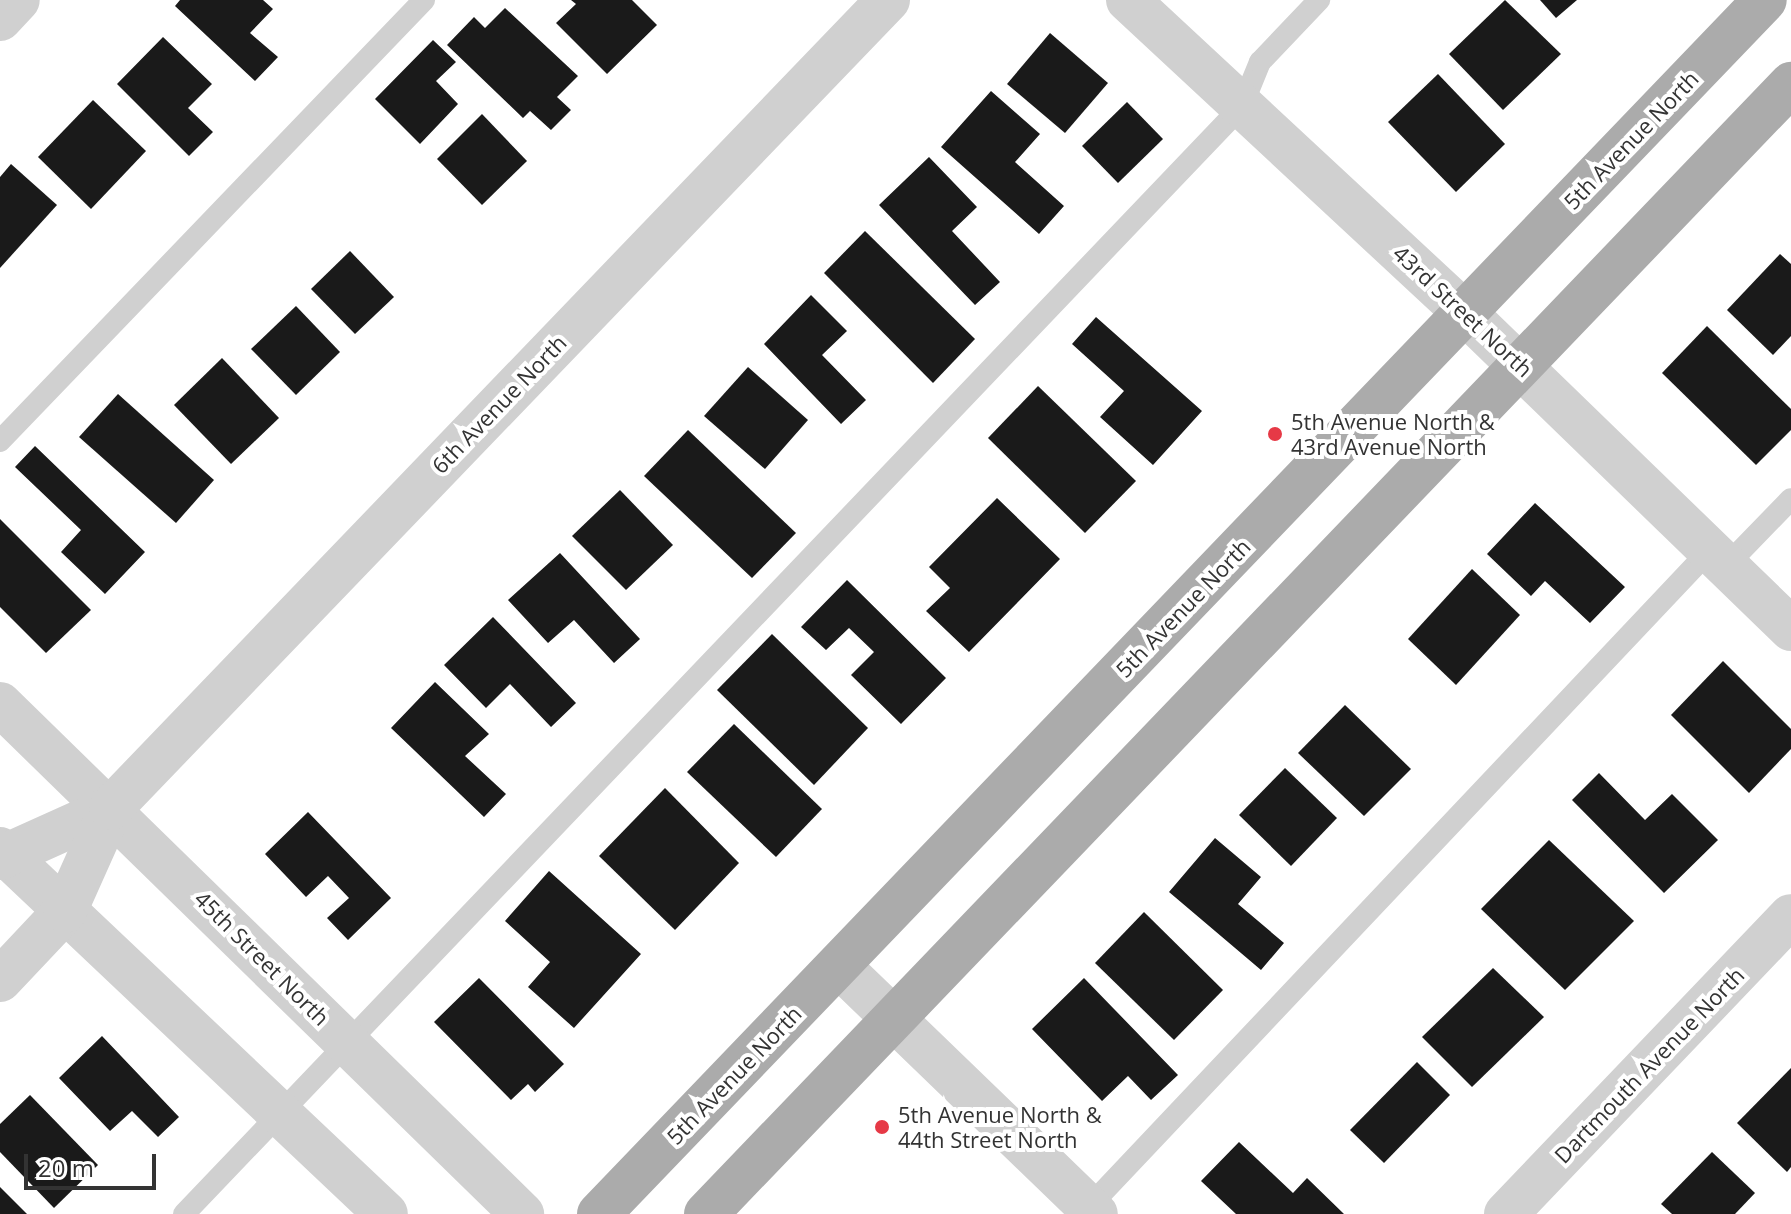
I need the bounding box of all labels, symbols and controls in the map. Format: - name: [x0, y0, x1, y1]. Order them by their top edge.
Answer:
- street label: 5th Avenue North: [1558, 65, 1704, 215]
- street label: 43rd Street North: [1388, 240, 1538, 382]
- street label: 6th Avenue North: [426, 329, 572, 479]
- place label: 5th Avenue North & 43rd Avenue North: [1291, 408, 1495, 460]
- marker: 5th Avenue North & 43rd Avenue North: [1266, 425, 1284, 443]
- street label: 5th Avenue North: [1110, 533, 1256, 683]
- street label: 45th Street North: [189, 885, 335, 1031]
- street label: Dartmouth Avenue North: [1549, 962, 1749, 1168]
- street label: 5th Avenue North: [661, 1000, 807, 1150]
- place label: 5th Avenue North & 44th Street North: [898, 1101, 1102, 1152]
- marker: 5th Avenue North & 44th Street North: [873, 1118, 891, 1136]
- scale bar: [28, 1138, 160, 1188]
- text: 20 m: [38, 1151, 94, 1184]

